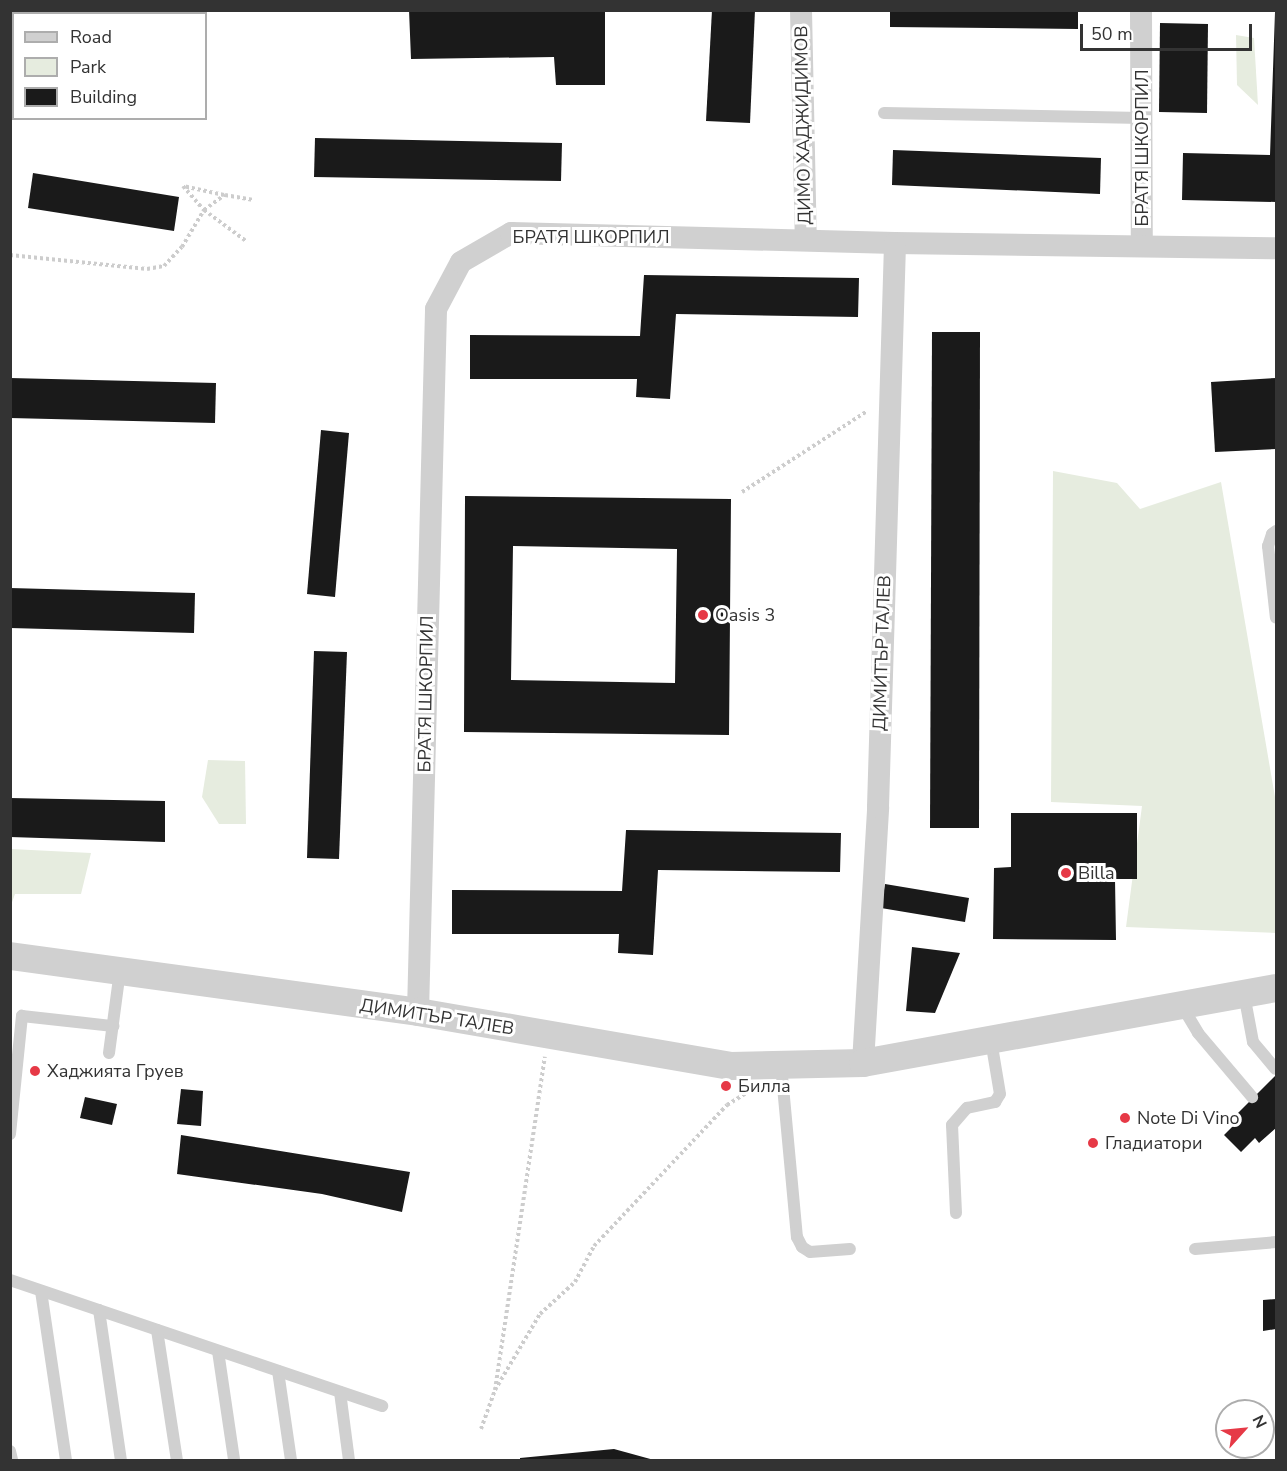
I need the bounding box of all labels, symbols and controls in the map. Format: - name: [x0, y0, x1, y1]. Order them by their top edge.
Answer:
- legend: [12, 12, 207, 120]
- scale bar: [1083, 12, 1256, 50]
- text: 50 m: [1091, 22, 1133, 46]
- text: Road: [70, 25, 112, 49]
- street label: ДИМО ХАДЖИДИМОВ: [790, 25, 816, 225]
- text: Park: [70, 55, 106, 79]
- street label: БРАТЯ ШКОРПИЛ: [1131, 70, 1153, 226]
- text: Building: [70, 85, 137, 109]
- street label: БРАТЯ ШКОРПИЛ: [513, 226, 669, 248]
- street label: ДИМИТЪР ТАЛЕВ: [868, 575, 896, 731]
- place label: Oasis 3: [715, 604, 775, 626]
- marker: Oasis 3: [696, 608, 710, 622]
- street label: БРАТЯ ШКОРПИЛ: [414, 615, 438, 773]
- place label: Billa: [1078, 862, 1115, 884]
- marker: Billa: [1059, 866, 1073, 880]
- street label: ДИМИТЪР ТАЛЕВ: [358, 994, 516, 1040]
- place label: Хаджията Груев: [47, 1060, 184, 1082]
- marker: Хаджията Груев: [28, 1064, 42, 1078]
- place label: Билла: [738, 1075, 791, 1097]
- marker: Билла: [719, 1079, 733, 1093]
- place label: Note Di Vino: [1137, 1107, 1240, 1129]
- marker: Note Di Vino: [1118, 1111, 1132, 1125]
- place label: Гладиатори: [1105, 1132, 1202, 1154]
- marker: Гладиатори: [1086, 1136, 1100, 1150]
- north arrow: [1215, 1399, 1275, 1459]
- text: N: [1247, 1411, 1272, 1432]

